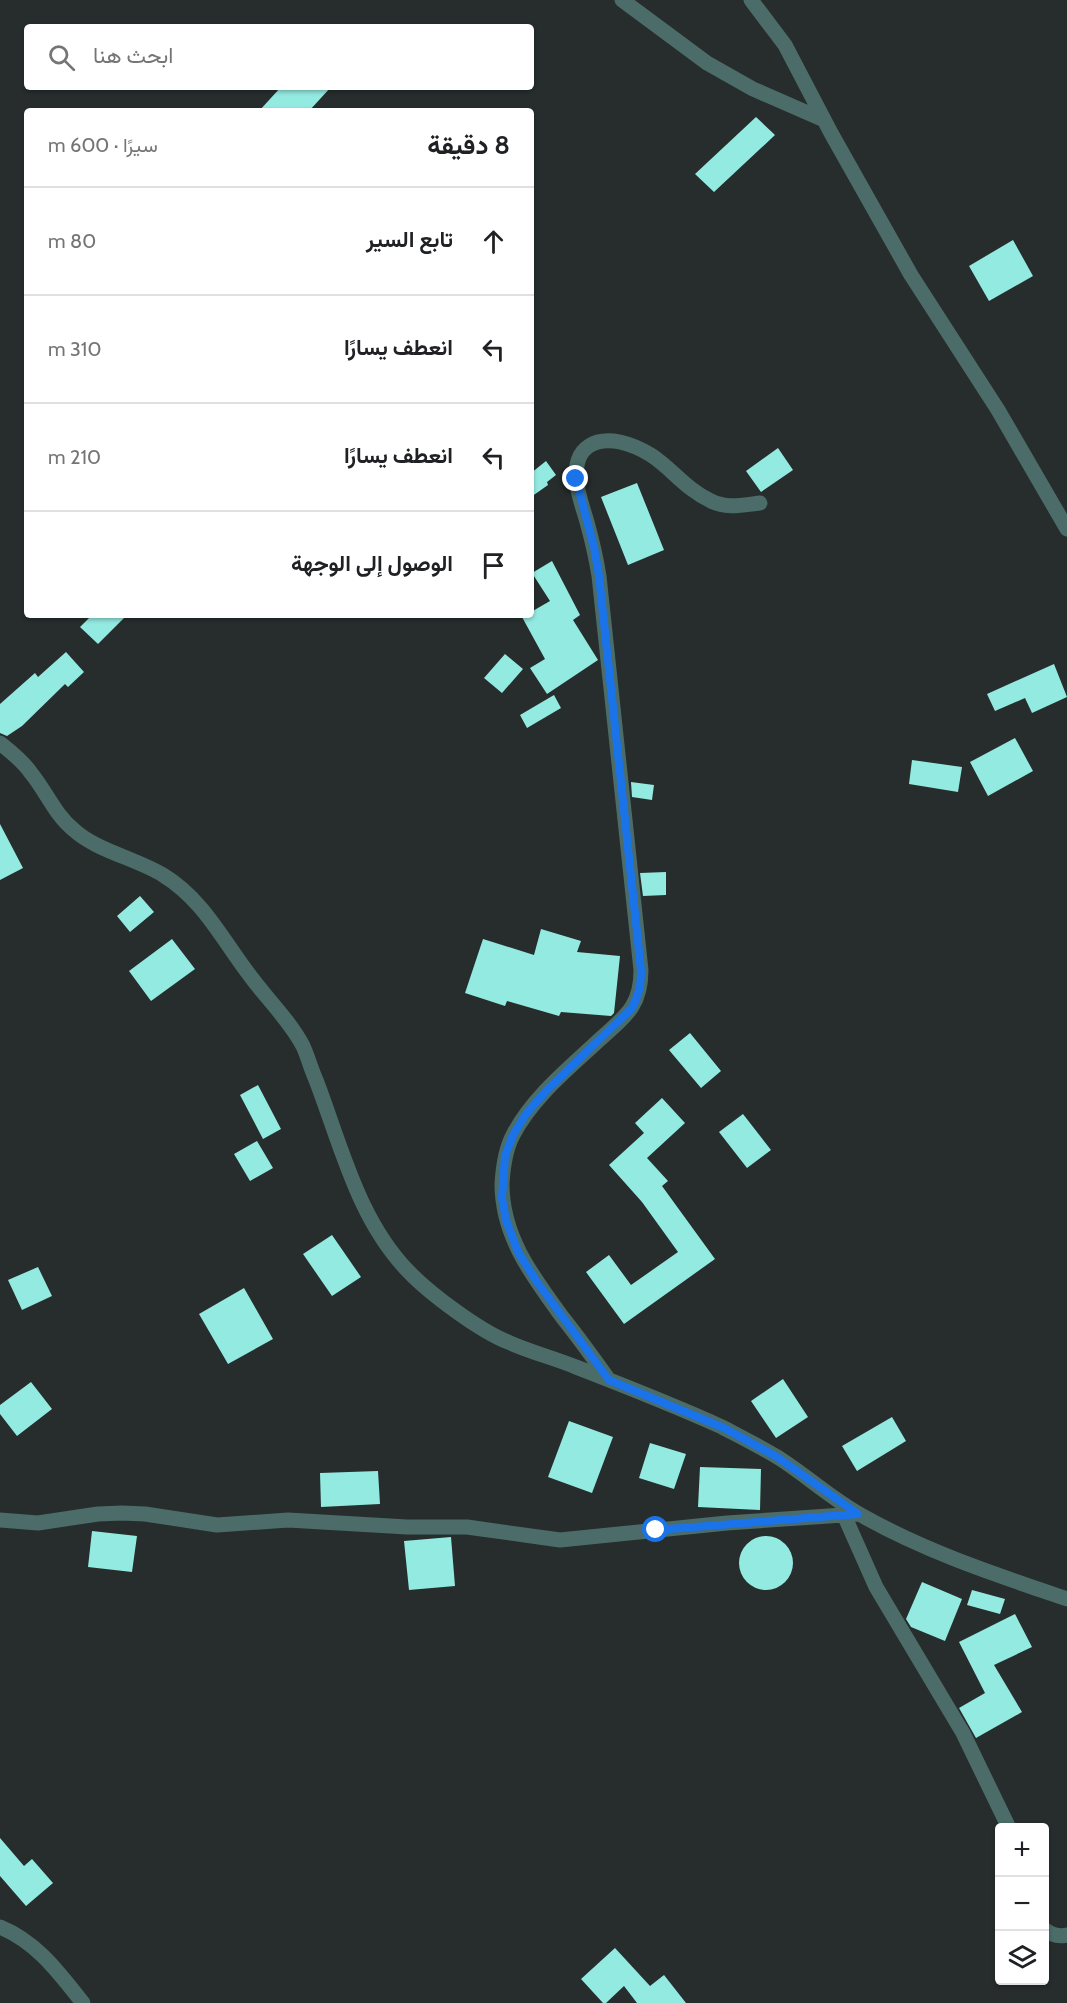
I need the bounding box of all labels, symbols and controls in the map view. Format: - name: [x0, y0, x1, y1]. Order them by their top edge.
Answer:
- search box: [24, 24, 534, 90]
- icon: search: [45, 41, 78, 74]
- text: ابحث هنا: [93, 42, 173, 69]
- text: 8 دقيقة: [427, 129, 510, 161]
- text: سيرًا · 600 m: [48, 133, 158, 157]
- icon: ahead: [477, 225, 510, 258]
- text: تابع السير: [366, 226, 453, 253]
- text: 80 m: [48, 229, 96, 253]
- icon: left: [477, 333, 510, 366]
- text: انعطف يسارًا: [344, 334, 453, 361]
- text: 310 m: [48, 337, 101, 361]
- icon: left: [477, 441, 510, 474]
- text: انعطف يسارًا: [344, 442, 453, 469]
- text: 210 m: [48, 445, 101, 469]
- route end: [562, 465, 588, 491]
- icon: arrive: [477, 549, 510, 582]
- text: الوصول إلى الوجهة: [291, 550, 453, 577]
- route start: [642, 1516, 668, 1542]
- map controls: [995, 1823, 1049, 1985]
- button: +: [995, 1823, 1049, 1877]
- button: −: [995, 1877, 1049, 1931]
- button: layers: [995, 1931, 1049, 1985]

